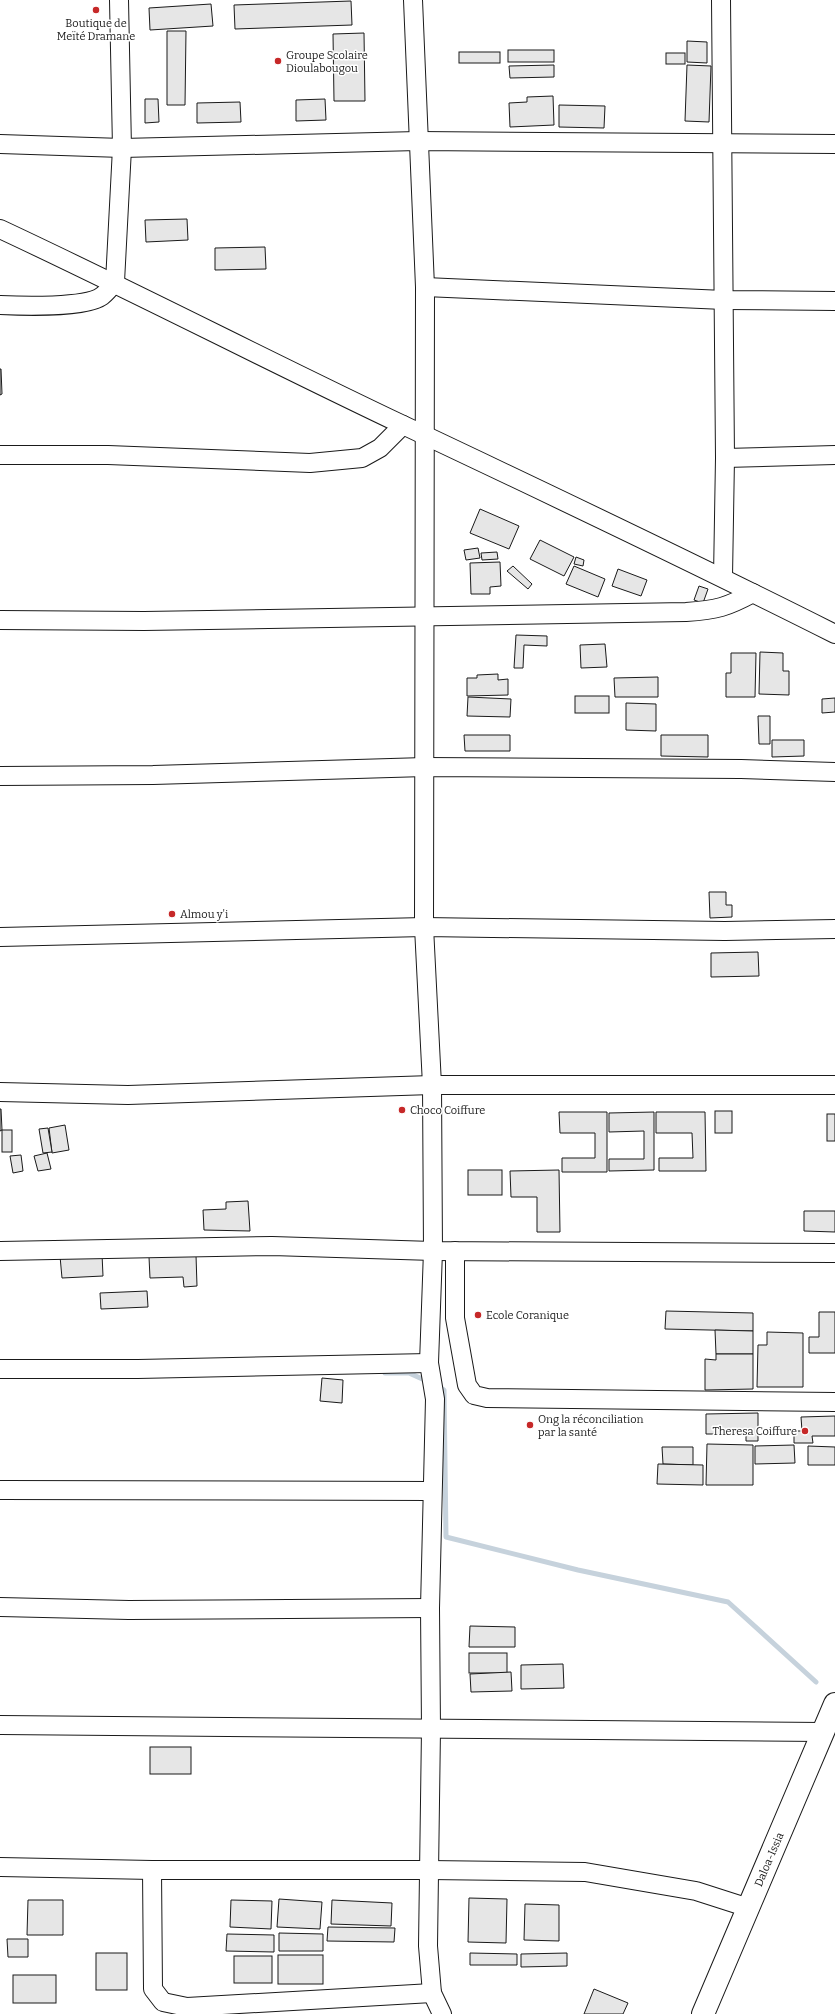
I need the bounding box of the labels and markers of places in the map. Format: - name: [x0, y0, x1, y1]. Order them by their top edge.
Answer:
- marker: Boutique de Meïté Dramane: [91, 5, 101, 15]
- place label: Boutique de Meïté Dramane: [57, 17, 135, 43]
- place label: Groupe Scolaire Dioulabougou: [286, 49, 368, 75]
- marker: Groupe Scolaire Dioulabougou: [273, 56, 283, 66]
- place label: Almou y'i: [180, 908, 229, 921]
- marker: Almou y'i: [167, 909, 177, 919]
- place label: Choco Coiffure: [410, 1104, 485, 1117]
- marker: Choco Coiffure: [397, 1105, 407, 1115]
- place label: Ecole Coranique: [486, 1309, 569, 1322]
- marker: Ecole Coranique: [473, 1310, 483, 1320]
- place label: Ong la réconciliation par la santé: [538, 1413, 644, 1439]
- marker: Ong la réconciliation par la santé: [525, 1420, 535, 1430]
- place label: Theresa Coiffure: [712, 1425, 797, 1438]
- marker: Theresa Coiffure: [800, 1426, 810, 1436]

